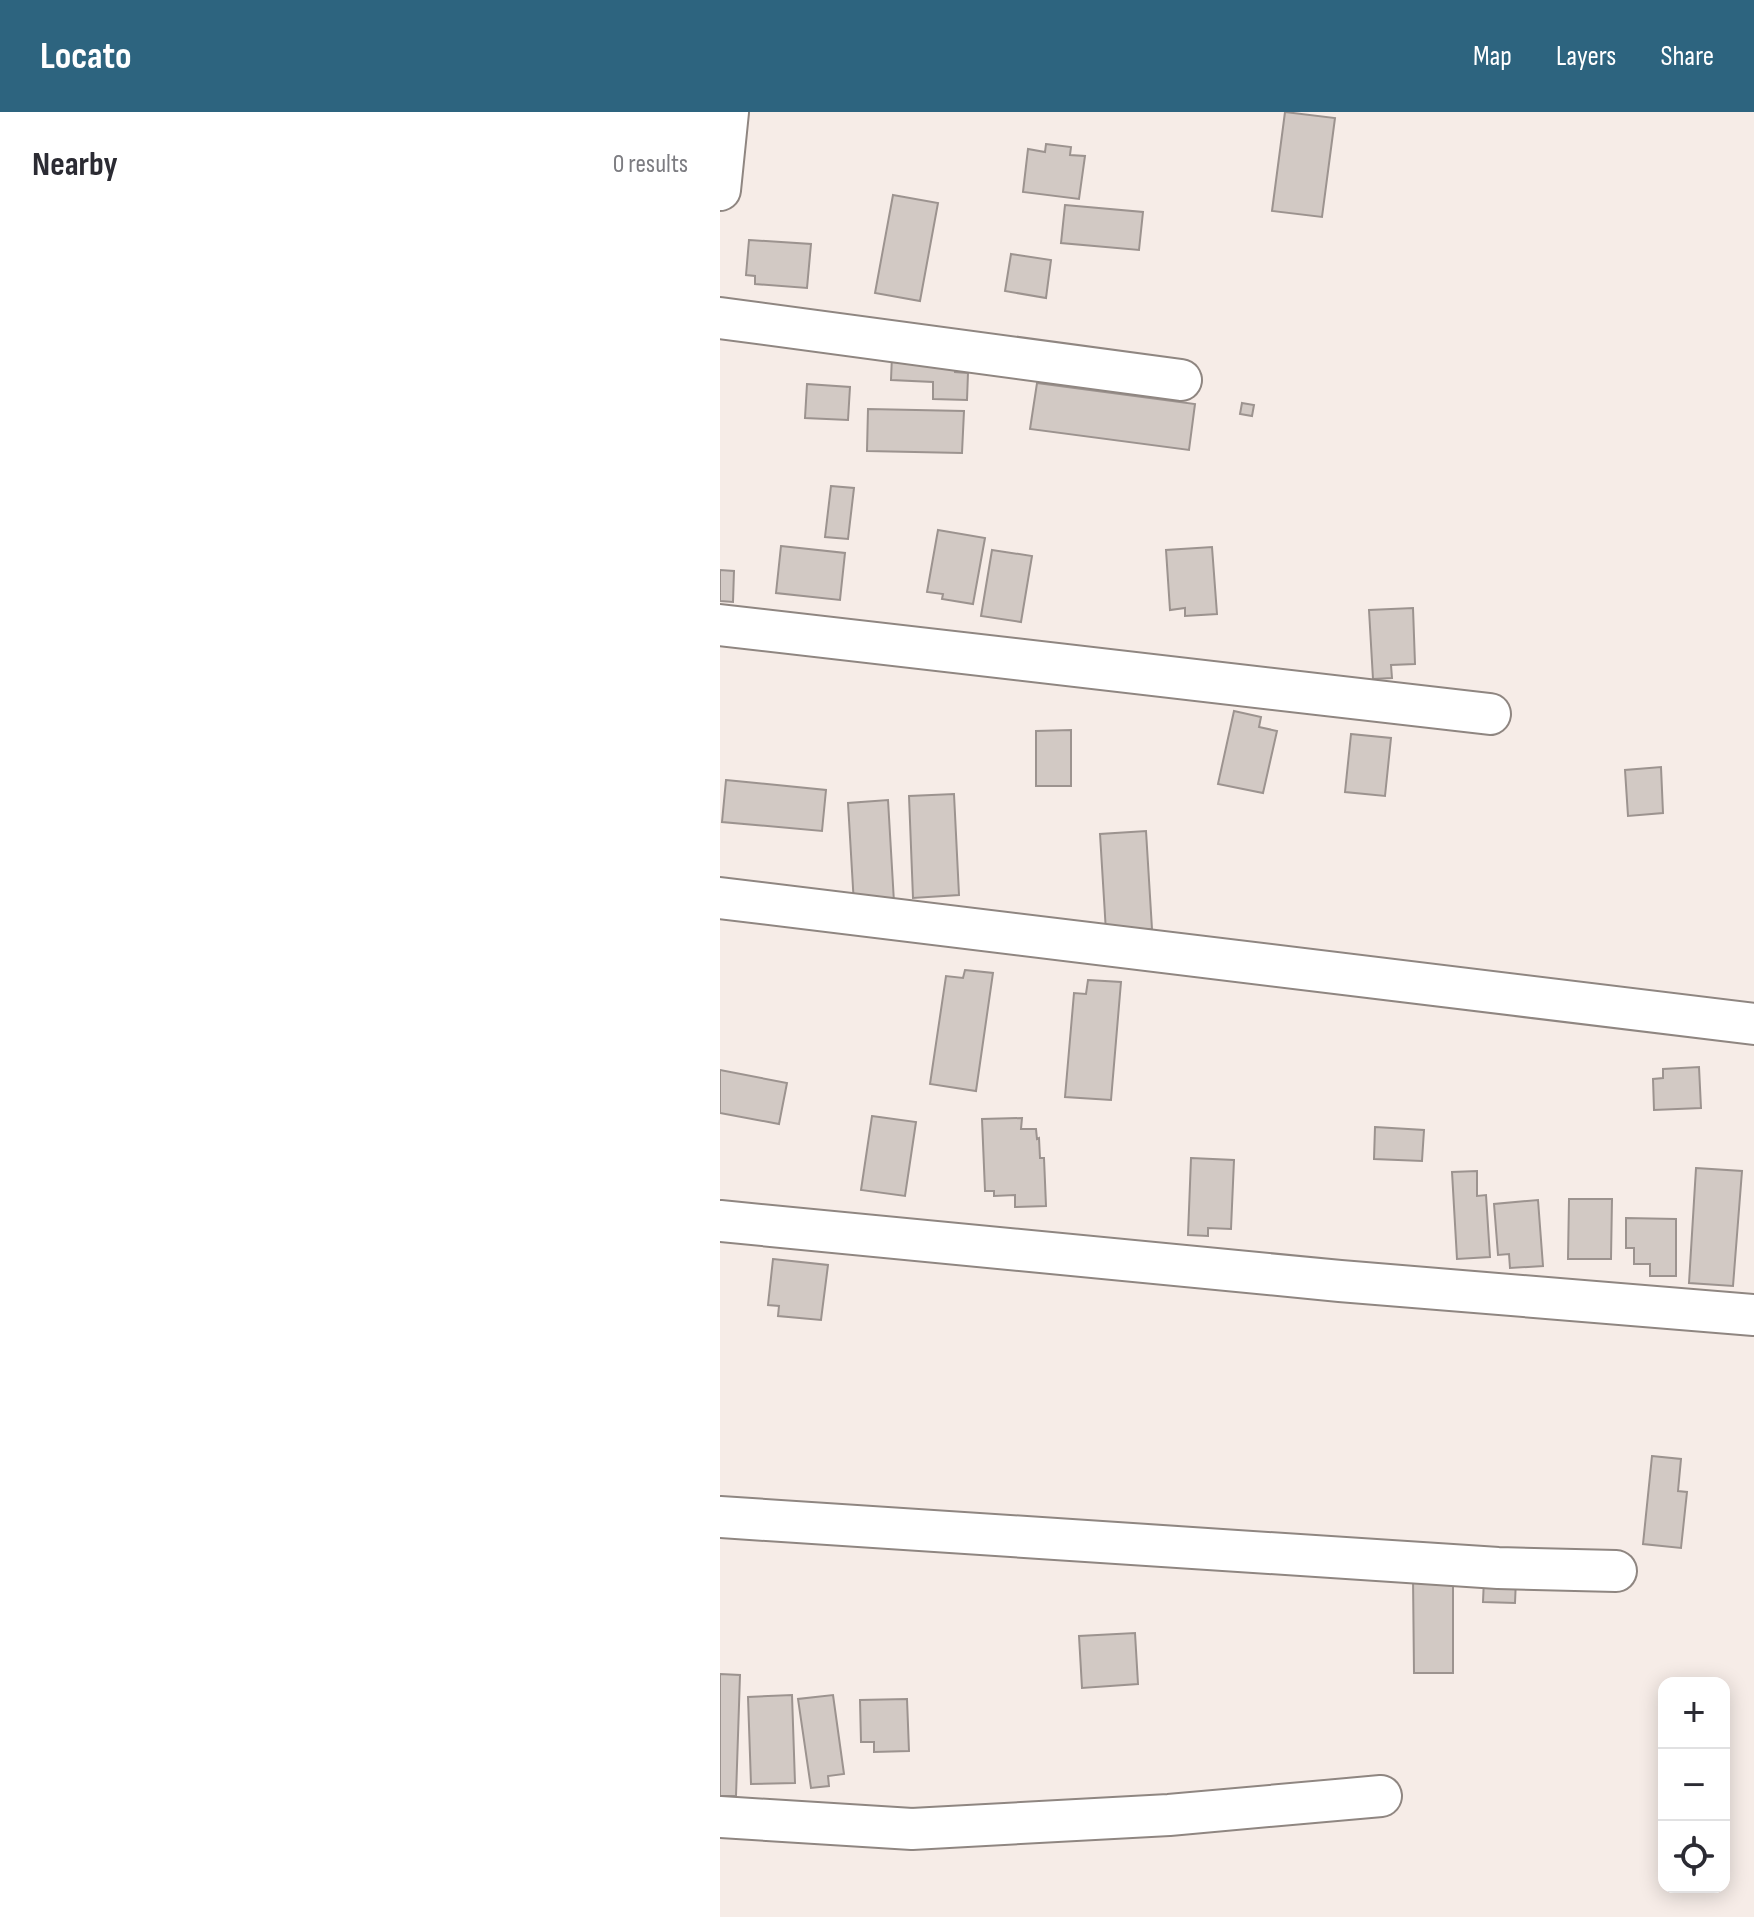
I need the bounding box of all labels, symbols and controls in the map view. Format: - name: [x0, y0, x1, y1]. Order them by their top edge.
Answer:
- text: Locato: [40, 34, 131, 79]
- text: Map: [1473, 40, 1512, 73]
- text: Layers: [1556, 40, 1616, 73]
- text: Share: [1660, 40, 1714, 73]
- text: Nearby: [32, 144, 118, 185]
- text: 0 results: [613, 149, 688, 180]
- map controls: [1658, 1677, 1730, 1893]
- button: +: [1658, 1677, 1730, 1749]
- button: −: [1658, 1749, 1730, 1821]
- button: locate: [1658, 1821, 1730, 1893]

